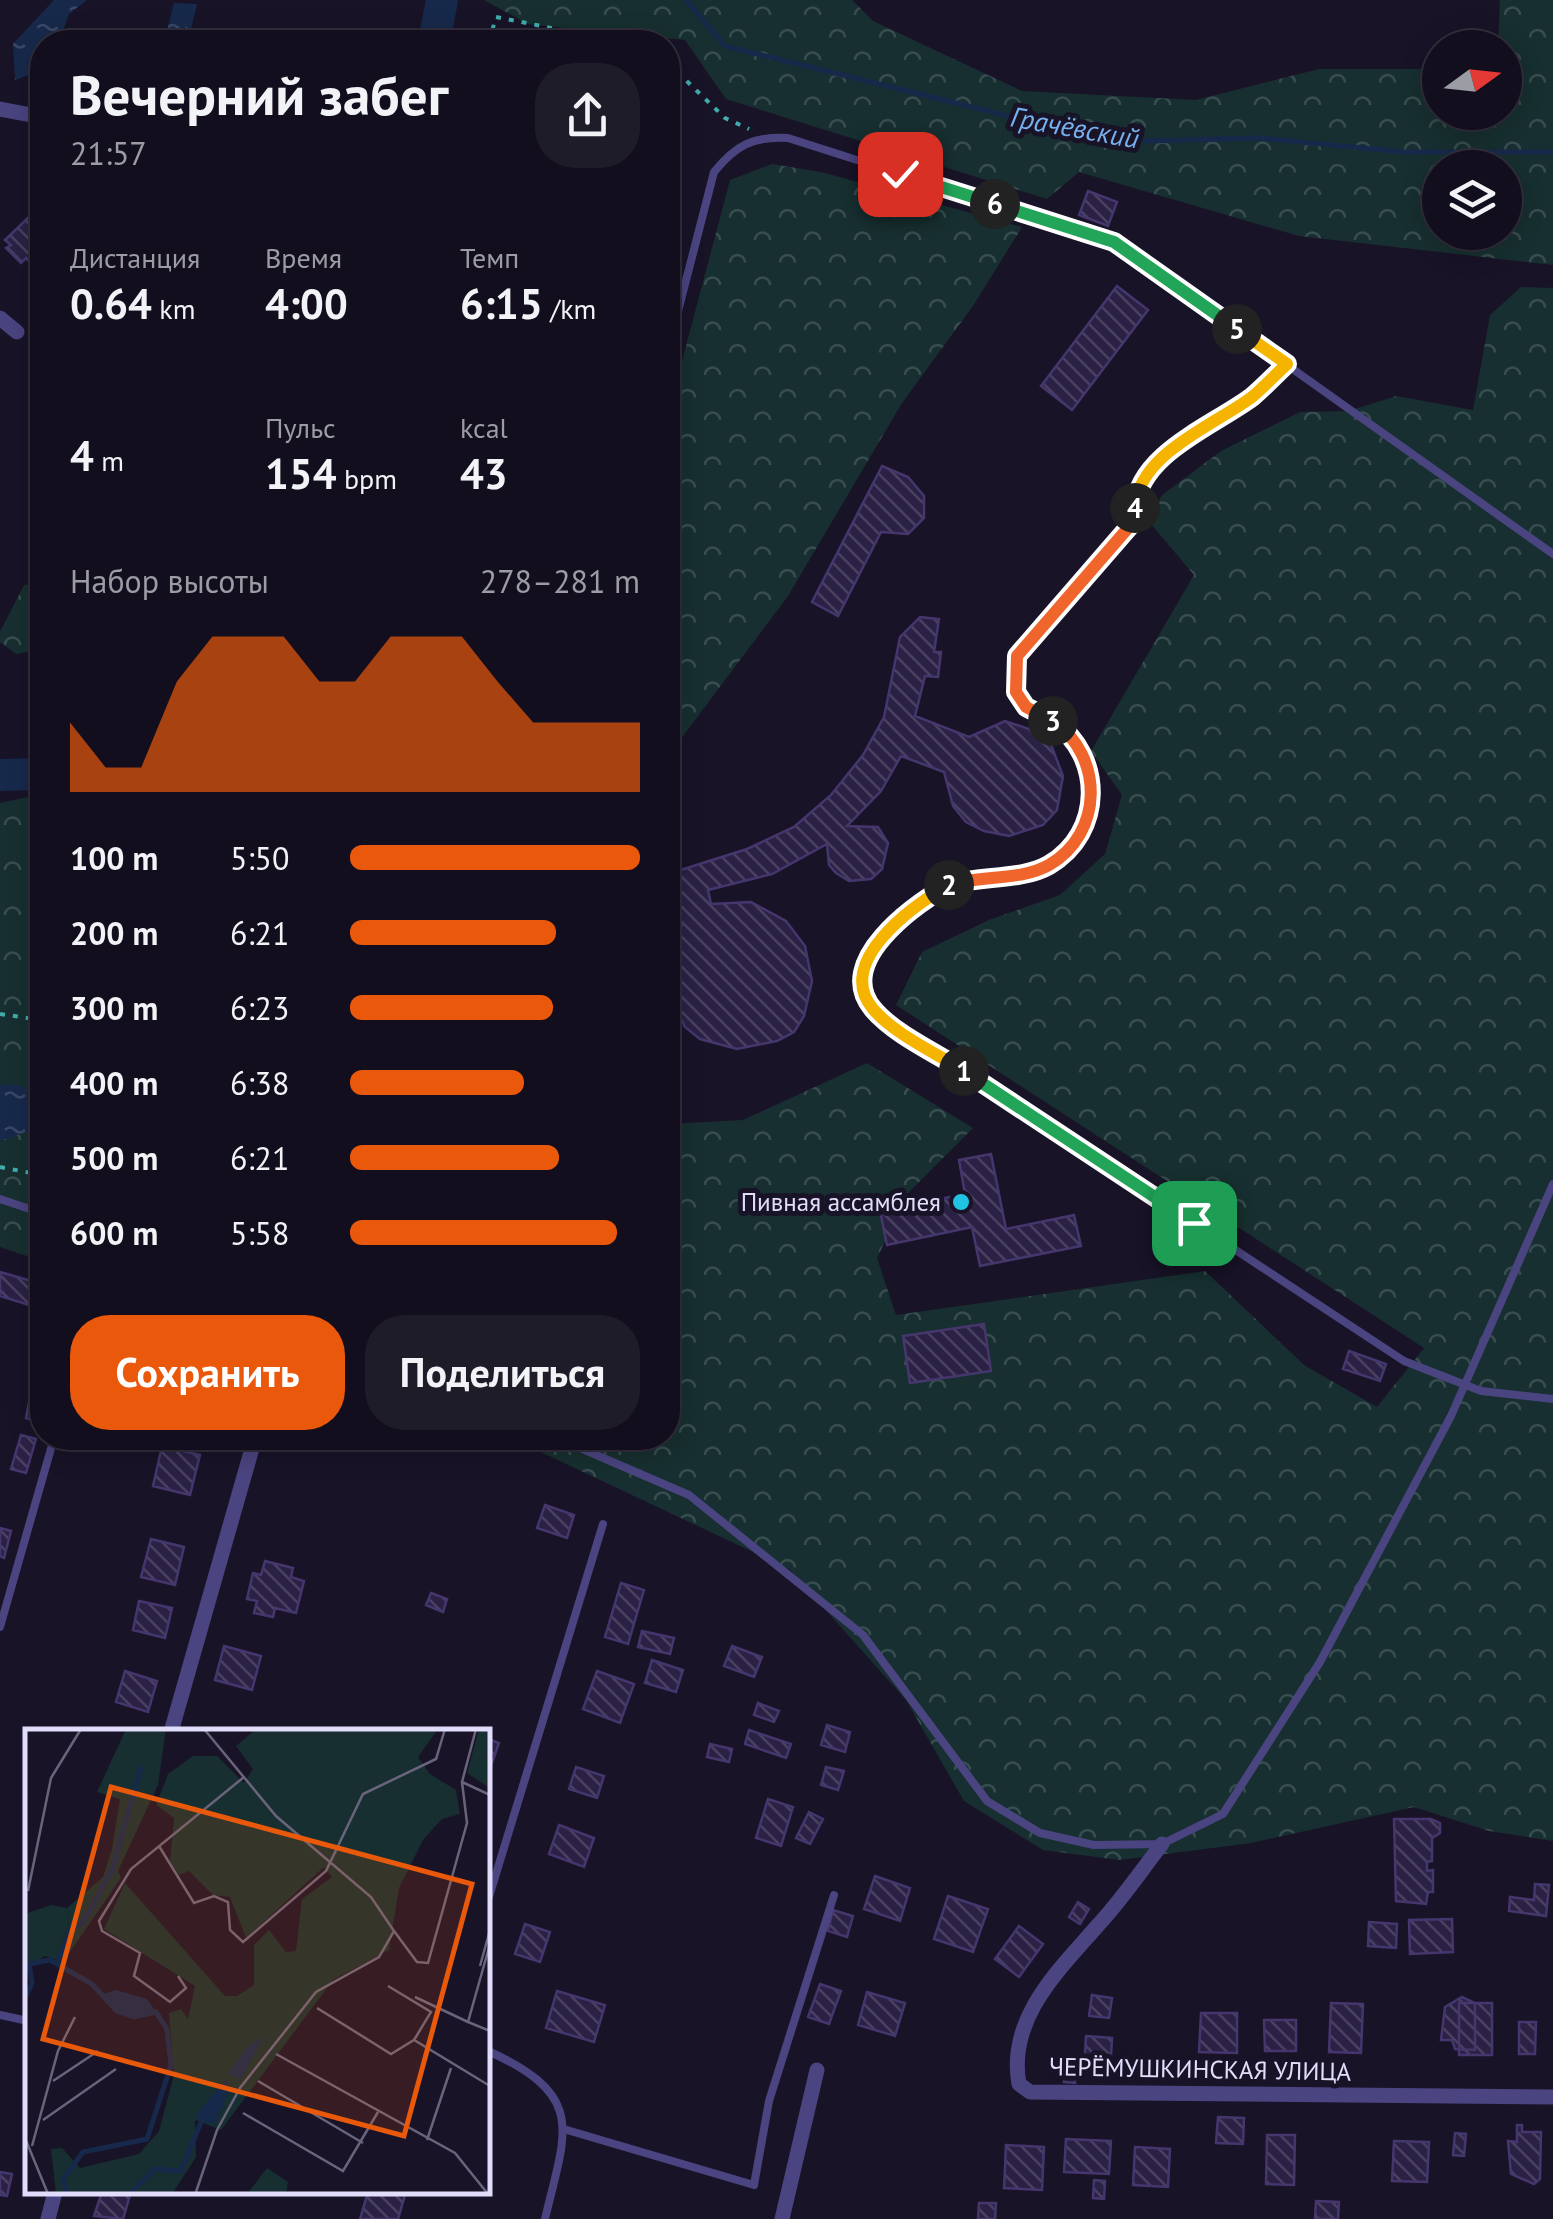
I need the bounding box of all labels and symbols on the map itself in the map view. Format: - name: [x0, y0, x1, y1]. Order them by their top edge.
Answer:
- north arrow: [1422, 30, 1522, 130]
- water label: Грачёвский: [1008, 98, 1142, 156]
- pin: [858, 132, 943, 217]
- pin: 6: [970, 179, 1020, 229]
- pin: 5: [1212, 304, 1262, 354]
- pin: 4: [1110, 483, 1160, 533]
- pin: 3: [1028, 696, 1078, 746]
- pin: 2: [924, 860, 974, 910]
- pin: 1: [939, 1046, 989, 1096]
- pin: [1152, 1181, 1237, 1266]
- place label: Пивная ассамблея: [741, 1186, 941, 1218]
- marker: Пивная ассамблея: [950, 1191, 972, 1213]
- inset map: [25, 1729, 490, 2194]
- street label: ЧЕРЁМУШКИНСКАЯ УЛИЦА: [1049, 2050, 1352, 2088]

